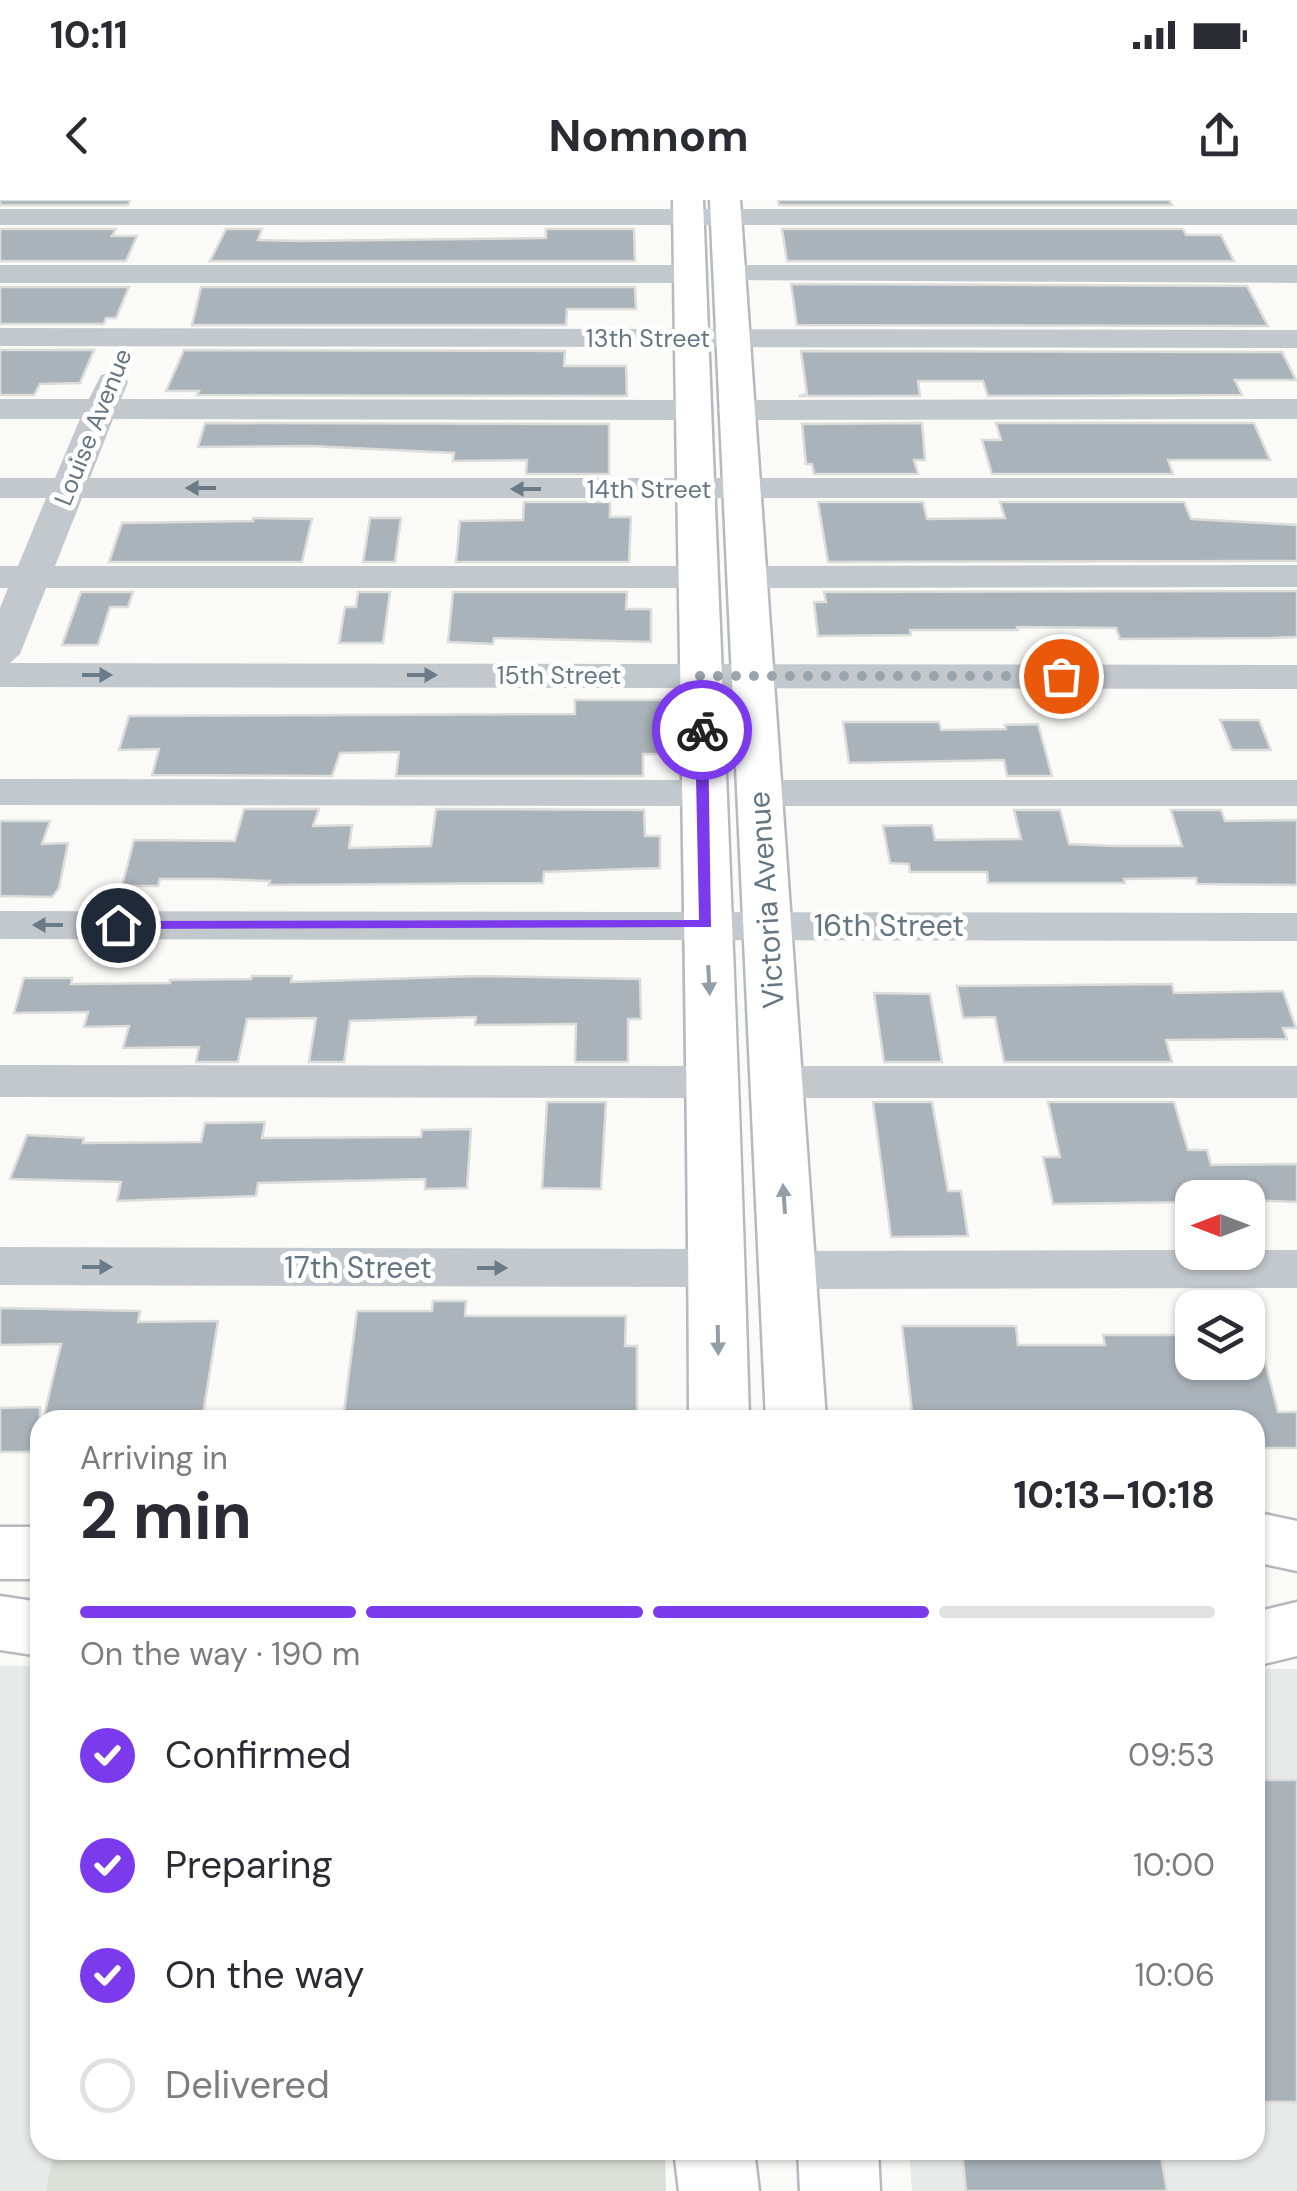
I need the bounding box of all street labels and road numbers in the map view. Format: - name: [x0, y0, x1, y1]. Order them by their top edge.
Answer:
- street label: 13th Street: [586, 322, 710, 355]
- street label: Louise Avenue: [47, 344, 139, 510]
- street label: 14th Street: [587, 473, 711, 506]
- street label: 15th Street: [497, 659, 621, 692]
- street label: Victoria Avenue: [739, 790, 793, 1010]
- street label: 16th Street: [814, 906, 964, 945]
- street label: 17th Street: [284, 1248, 432, 1287]

